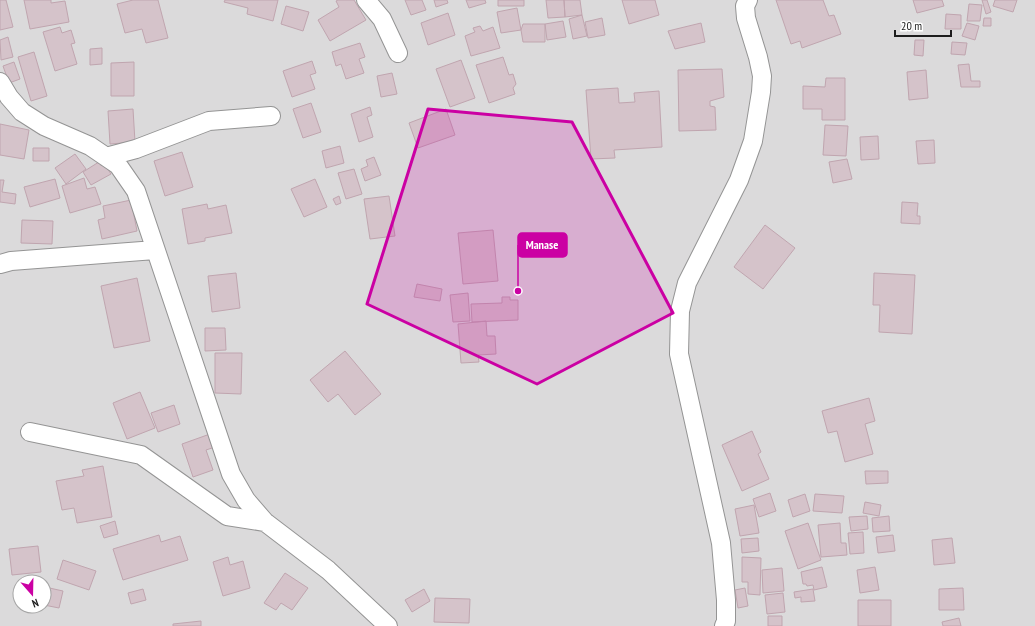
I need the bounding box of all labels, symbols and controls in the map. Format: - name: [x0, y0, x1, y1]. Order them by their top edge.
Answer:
- scale bar: [895, 12, 951, 38]
- text: 20 m: [901, 18, 922, 33]
- callout: Manase: [518, 233, 567, 257]
- text: Manase: [526, 237, 558, 252]
- north arrow: [12, 574, 52, 614]
- text: N: [30, 596, 41, 611]

